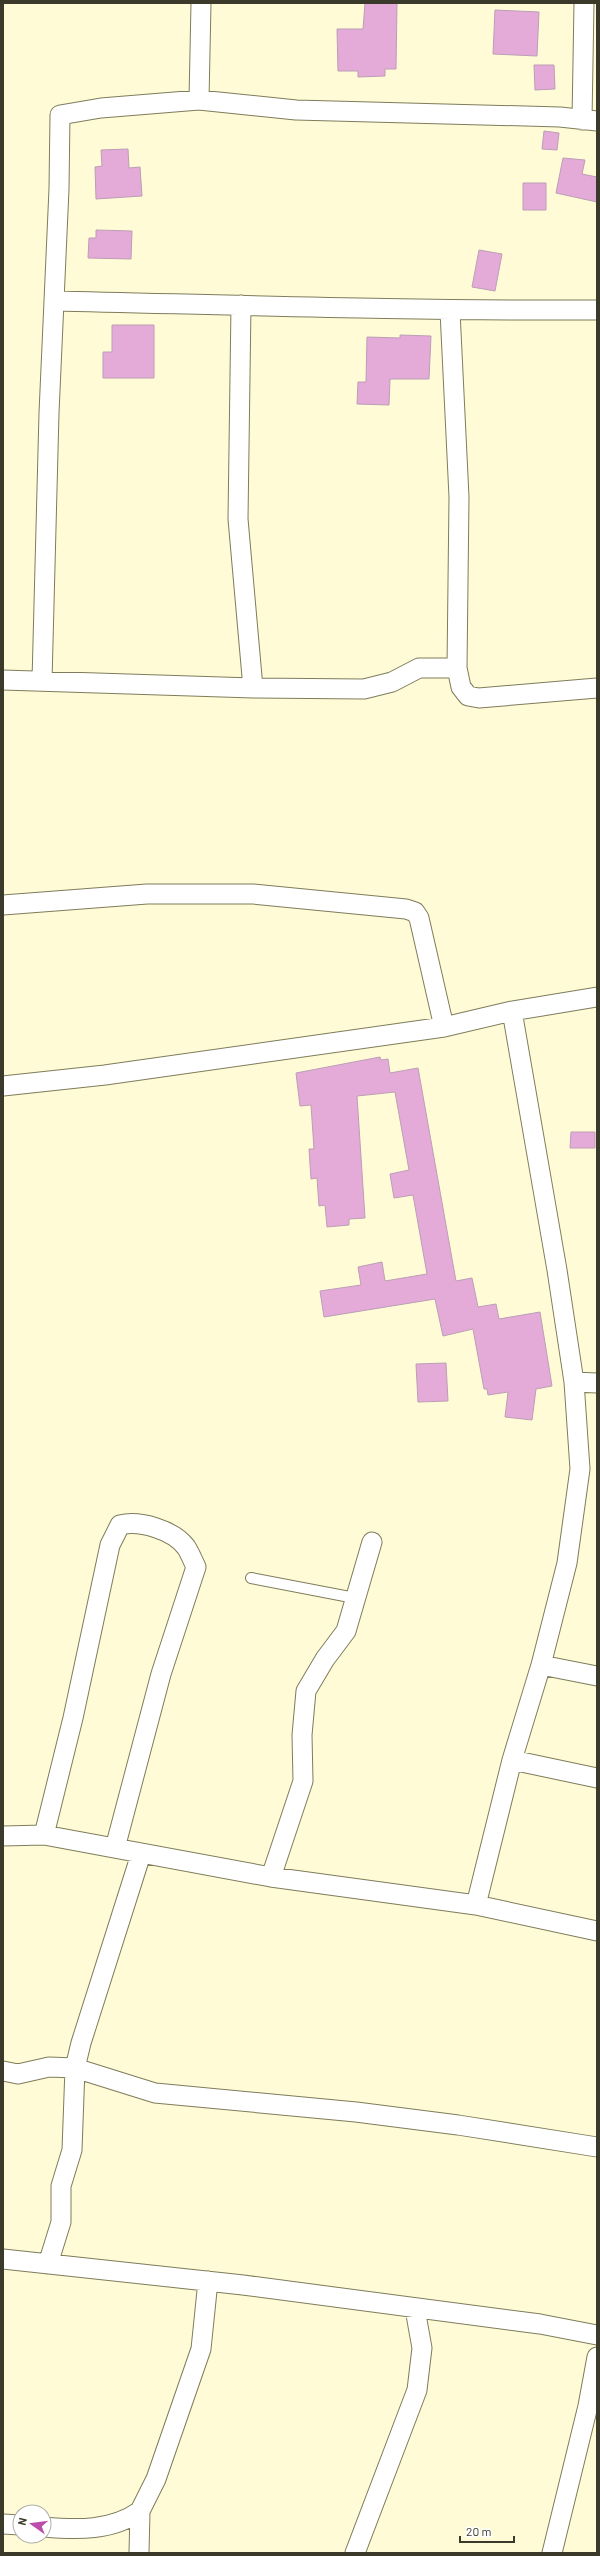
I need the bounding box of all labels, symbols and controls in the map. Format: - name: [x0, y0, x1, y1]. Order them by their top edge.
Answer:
- north arrow: [12, 2504, 52, 2544]
- text: N: [15, 2516, 29, 2527]
- scale bar: [460, 2518, 514, 2544]
- text: 20 m: [466, 2524, 492, 2538]

